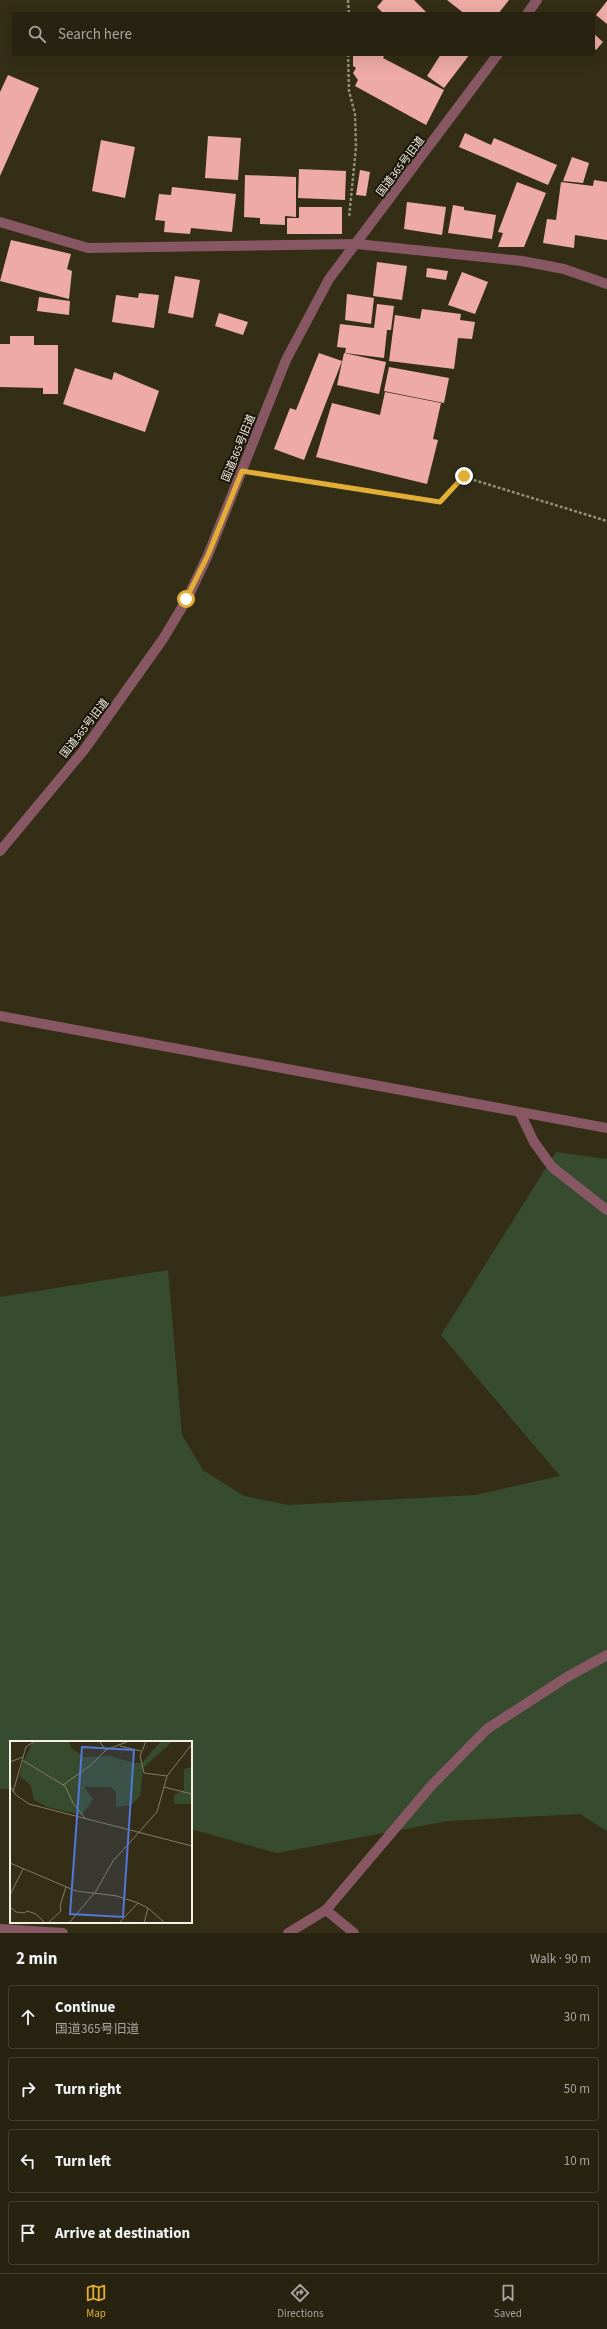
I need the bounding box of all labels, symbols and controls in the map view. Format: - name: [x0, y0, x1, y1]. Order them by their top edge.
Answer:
- search box: [12, 12, 595, 56]
- icon: search: [26, 23, 48, 45]
- text: Search here: [58, 24, 132, 45]
- street label: 国道365号旧道: [373, 133, 428, 199]
- street label: 国道365号旧道: [218, 412, 259, 484]
- route end: [455, 467, 473, 485]
- route start: [177, 590, 195, 608]
- street label: 国道365号旧道: [57, 696, 112, 761]
- inset map: [10, 1741, 192, 1923]
- text: 2 min: [16, 1947, 57, 1971]
- text: Walk · 90 m: [530, 1950, 591, 1968]
- text: Continue: [55, 1997, 115, 2018]
- icon: ahead: [17, 2006, 39, 2028]
- text: 30 m: [564, 2008, 590, 2026]
- text: 国道365号旧道: [55, 2020, 139, 2038]
- icon: right: [17, 2078, 39, 2100]
- text: Turn right: [55, 2079, 121, 2100]
- text: 50 m: [564, 2080, 590, 2098]
- icon: left: [17, 2150, 39, 2172]
- text: Turn left: [55, 2151, 111, 2172]
- text: 10 m: [564, 2152, 590, 2170]
- icon: arrive: [17, 2222, 39, 2244]
- text: Arrive at destination: [55, 2223, 190, 2244]
- tab: Map: [85, 2282, 107, 2321]
- tab: Directions: [277, 2282, 324, 2321]
- tab: Saved: [494, 2282, 522, 2321]

